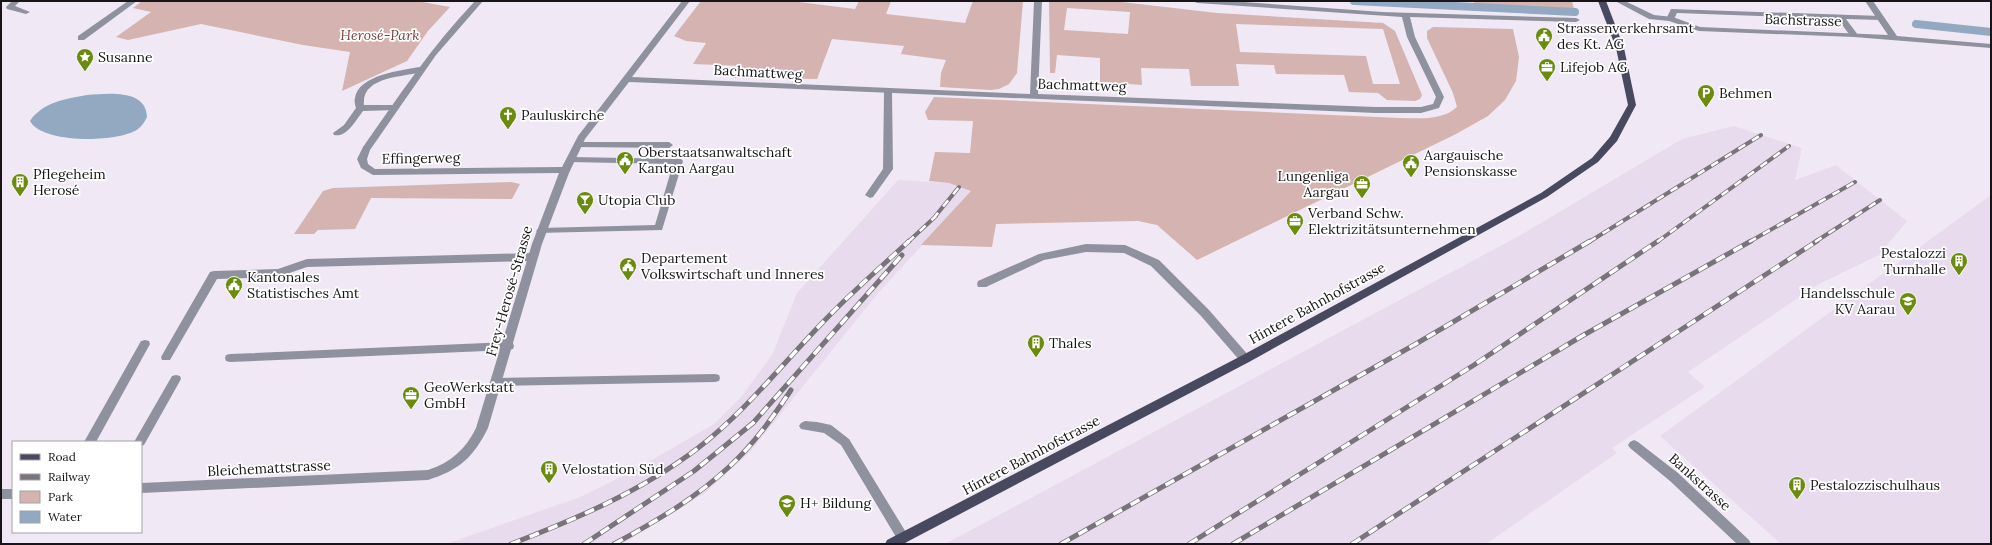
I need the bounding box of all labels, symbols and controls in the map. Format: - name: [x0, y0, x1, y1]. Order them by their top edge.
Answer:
- street label: Bachstrasse: [1764, 10, 1842, 30]
- place label: Strassenverkehrsamt des Kt. AG: [1557, 19, 1694, 53]
- park label: Herosé-Park: [340, 26, 420, 44]
- public building icon: Strassenverkehrsamt des Kt. AG: [1534, 26, 1554, 51]
- place icon: Susanne: [75, 47, 95, 72]
- place label: Susanne: [98, 48, 153, 66]
- office icon: Lifejob AG: [1537, 57, 1557, 82]
- place label: Lifejob AG: [1560, 58, 1628, 76]
- street label: Bachmattweg: [713, 61, 803, 83]
- street label: Bachmattweg: [1037, 74, 1127, 96]
- parking icon: Behmen: [1696, 83, 1716, 108]
- place label: Behmen: [1719, 84, 1773, 102]
- church icon: Pauluskirche: [498, 105, 518, 130]
- place label: Pauluskirche: [521, 106, 605, 124]
- place label: Oberstaatsanwaltschaft Kanton Aargau: [638, 143, 793, 177]
- place label: Aargauische Pensionskasse: [1423, 146, 1518, 180]
- street label: Effingerweg: [382, 148, 461, 168]
- public building icon: Oberstaatsanwaltschaft Kanton Aargau: [615, 150, 635, 175]
- public building icon: Aargauische Pensionskasse: [1401, 153, 1421, 178]
- place label: Pflegeheim Herosé: [33, 165, 106, 199]
- place label: Lungenliga Aargau: [1278, 167, 1349, 201]
- building icon: Pflegeheim Herosé: [10, 172, 30, 197]
- office icon: Lungenliga Aargau: [1352, 174, 1372, 199]
- bar icon: Utopia Club: [575, 190, 595, 215]
- place label: Utopia Club: [598, 191, 675, 209]
- place label: Verband Schw. Elektrizitätsunternehmen: [1307, 204, 1476, 238]
- office icon: Verband Schw. Elektrizitätsunternehmen: [1285, 211, 1305, 236]
- street label: Frey-Herosé-Strasse: [482, 223, 536, 358]
- place label: Pestalozzi Turnhalle: [1881, 244, 1946, 278]
- place label: Departement Volkswirtschaft und Inneres: [640, 249, 824, 283]
- building icon: Pestalozzi Turnhalle: [1949, 251, 1969, 276]
- public building icon: Departement Volkswirtschaft und Inneres: [618, 256, 638, 281]
- street label: Hintere Bahnhofstrasse: [1246, 258, 1389, 348]
- place label: Kantonales Statistisches Amt: [247, 268, 360, 302]
- public building icon: Kantonales Statistisches Amt: [224, 275, 244, 300]
- place label: Handelsschule KV Aarau: [1800, 284, 1895, 318]
- school or university icon: Handelsschule KV Aarau: [1898, 291, 1918, 316]
- building icon: Thales: [1026, 333, 1046, 358]
- place label: Thales: [1049, 334, 1091, 352]
- place label: GeoWerkstatt GmbH: [424, 378, 515, 412]
- office icon: GeoWerkstatt GmbH: [401, 385, 421, 410]
- street label: Hintere Bahnhofstrasse: [959, 411, 1103, 499]
- legend: [12, 441, 142, 533]
- text: Road: [48, 449, 76, 464]
- street label: Bankstrasse: [1665, 449, 1735, 515]
- street label: Bleichemattstrasse: [207, 456, 332, 480]
- building icon: Velostation Süd: [539, 459, 559, 484]
- place label: Velostation Süd: [561, 460, 664, 478]
- text: Railway: [48, 469, 91, 484]
- building icon: Pestalozzischulhaus: [1787, 475, 1807, 500]
- place label: Pestalozzischulhaus: [1810, 476, 1940, 494]
- text: Park: [48, 489, 74, 504]
- school or university icon: H+ Bildung: [777, 493, 797, 518]
- place label: H+ Bildung: [800, 494, 872, 512]
- text: Water: [48, 509, 83, 524]

